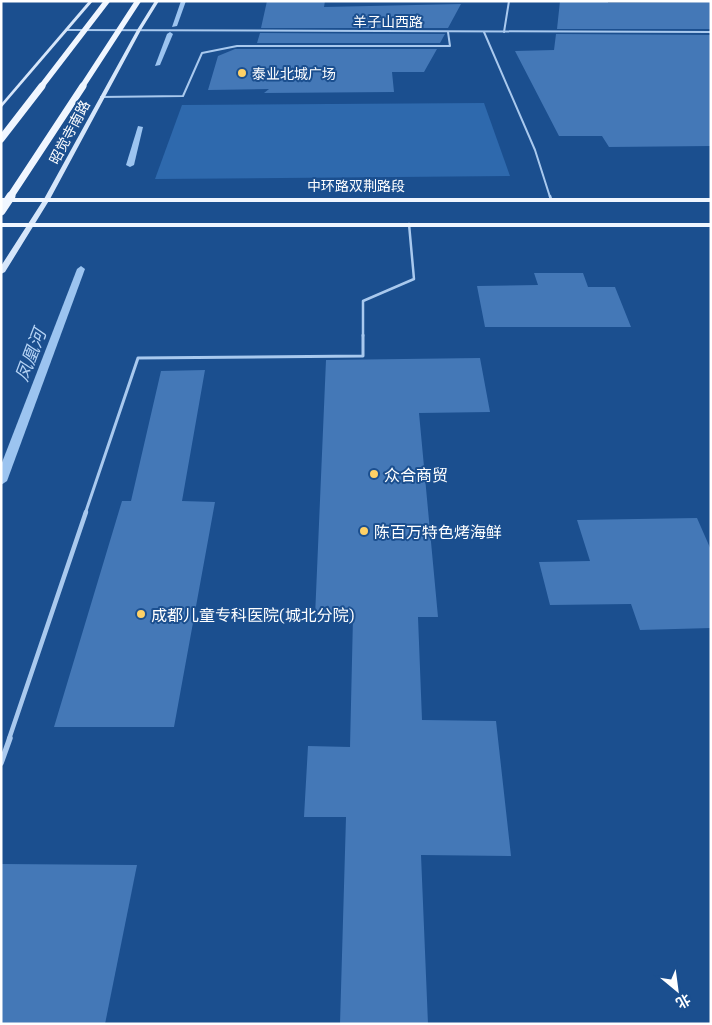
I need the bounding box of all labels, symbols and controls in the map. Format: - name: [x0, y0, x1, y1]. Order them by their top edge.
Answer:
- street label: 羊子山西路: [353, 13, 423, 30]
- place label: 泰业北城广场: [252, 65, 336, 82]
- marker: 泰业北城广场: [236, 67, 248, 79]
- street label: 昭觉寺南路: [45, 97, 93, 167]
- street label: 中环路双荆路段: [307, 177, 405, 194]
- water label: 凤凰河: [10, 323, 51, 384]
- place label: 众合商贸: [384, 465, 448, 484]
- marker: 众合商贸: [368, 468, 380, 480]
- place label: 陈百万特色烤海鲜: [374, 522, 502, 541]
- marker: 陈百万特色烤海鲜: [358, 525, 370, 537]
- place label: 成都儿童专科医院(城北分院): [151, 605, 355, 624]
- marker: 成都儿童专科医院(城北分院): [135, 608, 147, 620]
- north arrow: [652, 965, 702, 1015]
- text: 北: [673, 991, 694, 1013]

